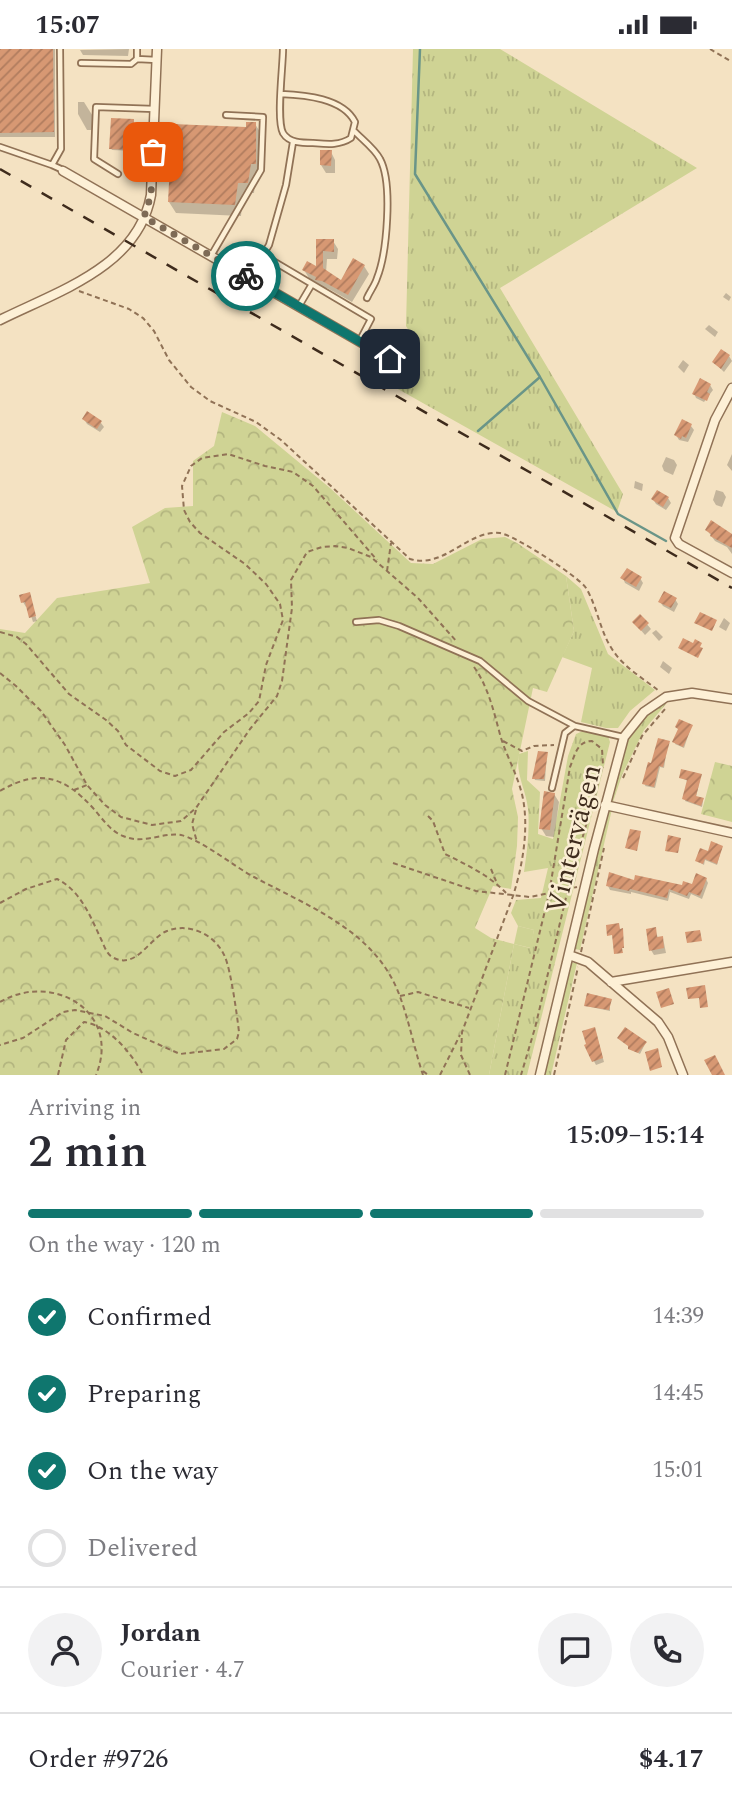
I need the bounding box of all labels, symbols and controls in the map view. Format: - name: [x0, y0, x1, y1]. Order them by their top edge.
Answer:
- text: 15:07: [35, 5, 100, 45]
- pin: [123, 122, 183, 182]
- icon: bag: [134, 133, 172, 171]
- courier: [211, 241, 281, 311]
- icon: bike: [227, 257, 265, 295]
- pin: [360, 329, 420, 389]
- icon: home: [371, 340, 409, 378]
- street label: Vintervägen: [535, 760, 613, 918]
- text: Arriving in: [28, 1091, 141, 1126]
- text: 15:09–15:14: [566, 1115, 704, 1155]
- text: 2 min: [28, 1117, 147, 1187]
- text: On the way · 120 m: [28, 1228, 221, 1263]
- text: Confirmed: [87, 1297, 212, 1337]
- icon: check: [28, 1298, 66, 1336]
- text: 14:39: [652, 1299, 704, 1334]
- text: Preparing: [87, 1374, 201, 1414]
- icon: check: [28, 1375, 66, 1413]
- text: 14:45: [652, 1376, 704, 1411]
- text: On the way: [87, 1451, 218, 1491]
- icon: check: [28, 1452, 66, 1490]
- text: 15:01: [652, 1453, 704, 1488]
- text: Delivered: [87, 1528, 198, 1568]
- button: person: [28, 1613, 102, 1687]
- text: Jordan: [120, 1613, 201, 1653]
- button: chat: [538, 1613, 612, 1687]
- button: phone: [630, 1613, 704, 1687]
- text: Courier · 4.7: [120, 1653, 245, 1688]
- text: Order #9726: [28, 1739, 168, 1779]
- text: $4.17: [639, 1739, 704, 1779]

